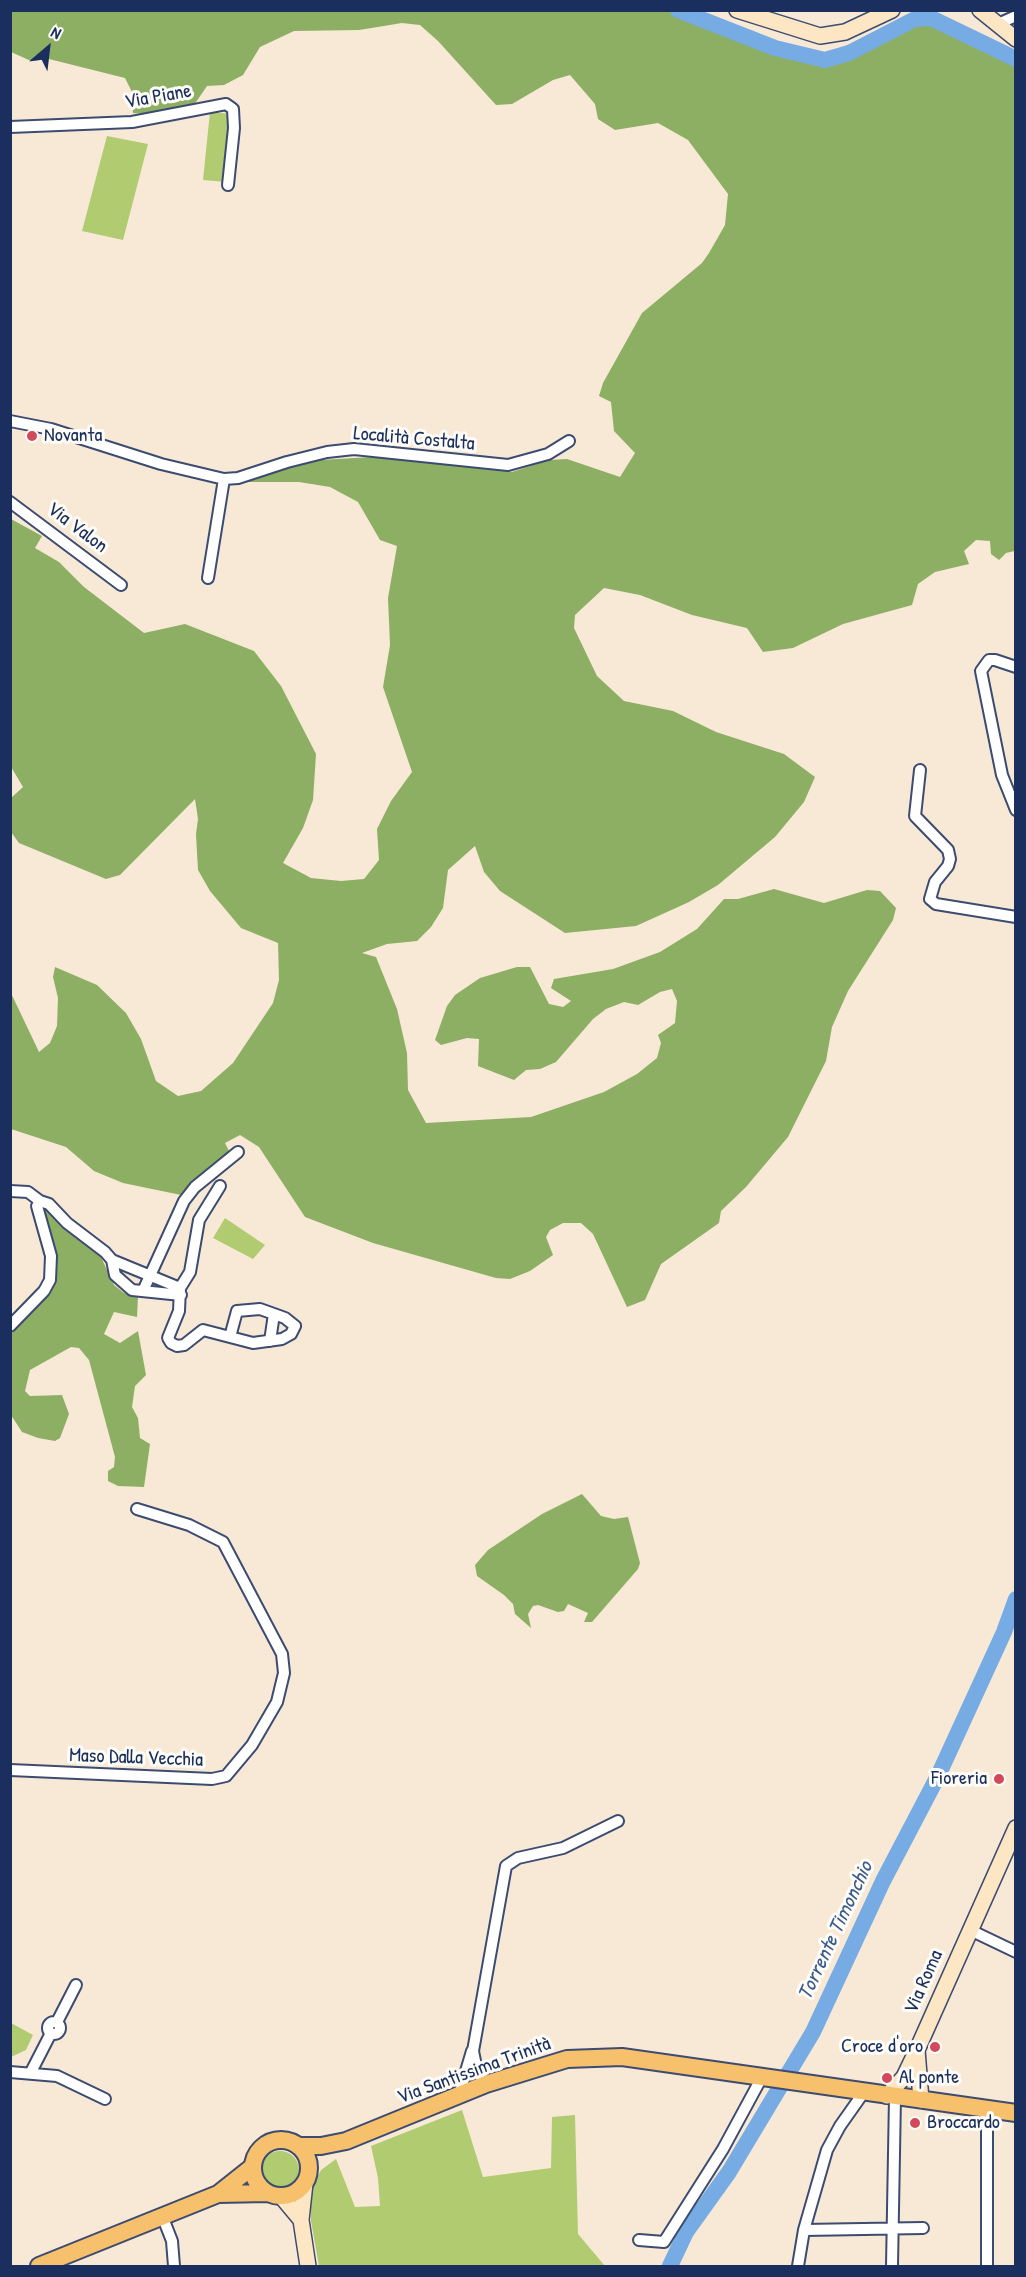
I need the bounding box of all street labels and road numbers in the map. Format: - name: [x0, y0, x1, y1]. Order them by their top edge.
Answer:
- street label: Via Piane: [123, 79, 193, 115]
- street label: Località Costalta: [352, 422, 476, 456]
- street label: Via Valon: [42, 497, 112, 559]
- street label: Maso Dalla Vecchia: [69, 1744, 203, 1772]
- street label: Via Roma: [899, 1947, 949, 2017]
- street label: Via Santissima Trinità: [394, 2032, 554, 2110]

